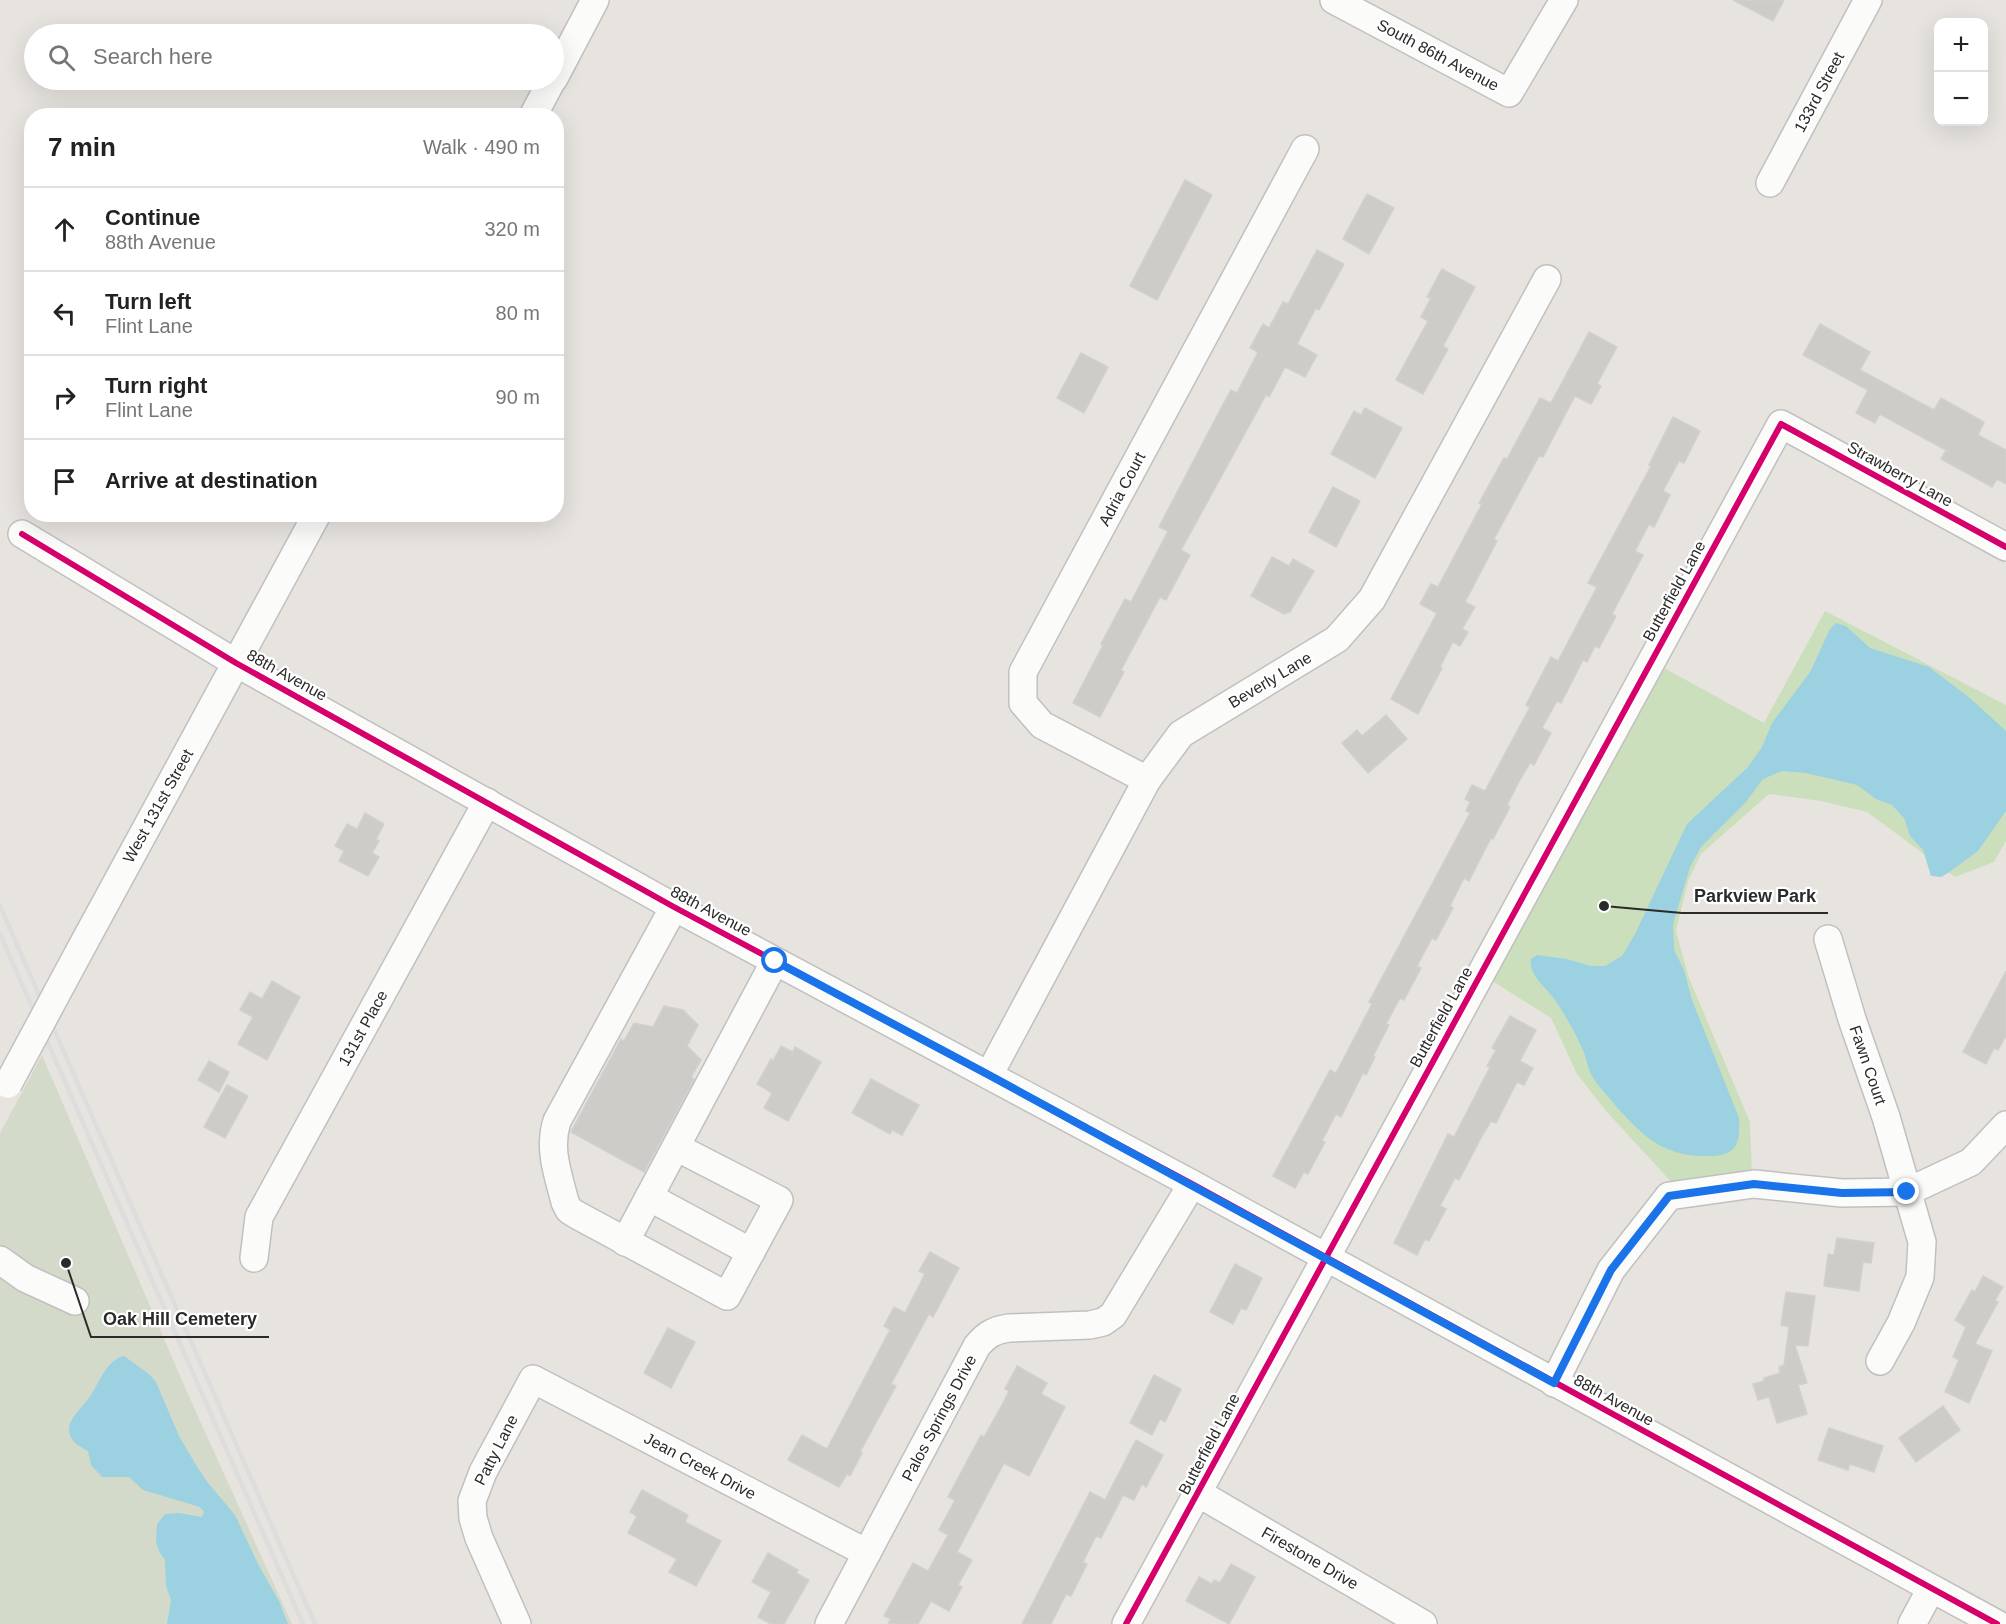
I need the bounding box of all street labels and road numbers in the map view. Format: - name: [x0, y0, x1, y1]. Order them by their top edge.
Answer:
- street label: South 86th Avenue: [1374, 16, 1502, 94]
- street label: 133rd Street: [1791, 49, 1847, 135]
- street label: Strawberry Lane: [1845, 438, 1956, 510]
- street label: Adria Court: [1095, 449, 1149, 529]
- street label: Butterfield Lane: [1639, 538, 1709, 644]
- street label: 88th Avenue: [244, 646, 330, 704]
- street label: Beverly Lane: [1226, 649, 1314, 711]
- street label: West 131st Street: [120, 746, 196, 866]
- street label: 88th Avenue: [668, 883, 754, 939]
- street label: Butterfield Lane: [1406, 964, 1476, 1070]
- street label: 131st Place: [335, 987, 391, 1069]
- street label: Fawn Court: [1847, 1023, 1890, 1107]
- street label: Palos Springs Drive: [899, 1352, 980, 1484]
- street label: 88th Avenue: [1571, 1371, 1657, 1429]
- street label: Butterfield Lane: [1175, 1390, 1243, 1497]
- street label: Patty Lane: [471, 1412, 521, 1488]
- street label: Jean Creek Drive: [641, 1429, 759, 1503]
- street label: Firestone Drive: [1259, 1524, 1361, 1593]

